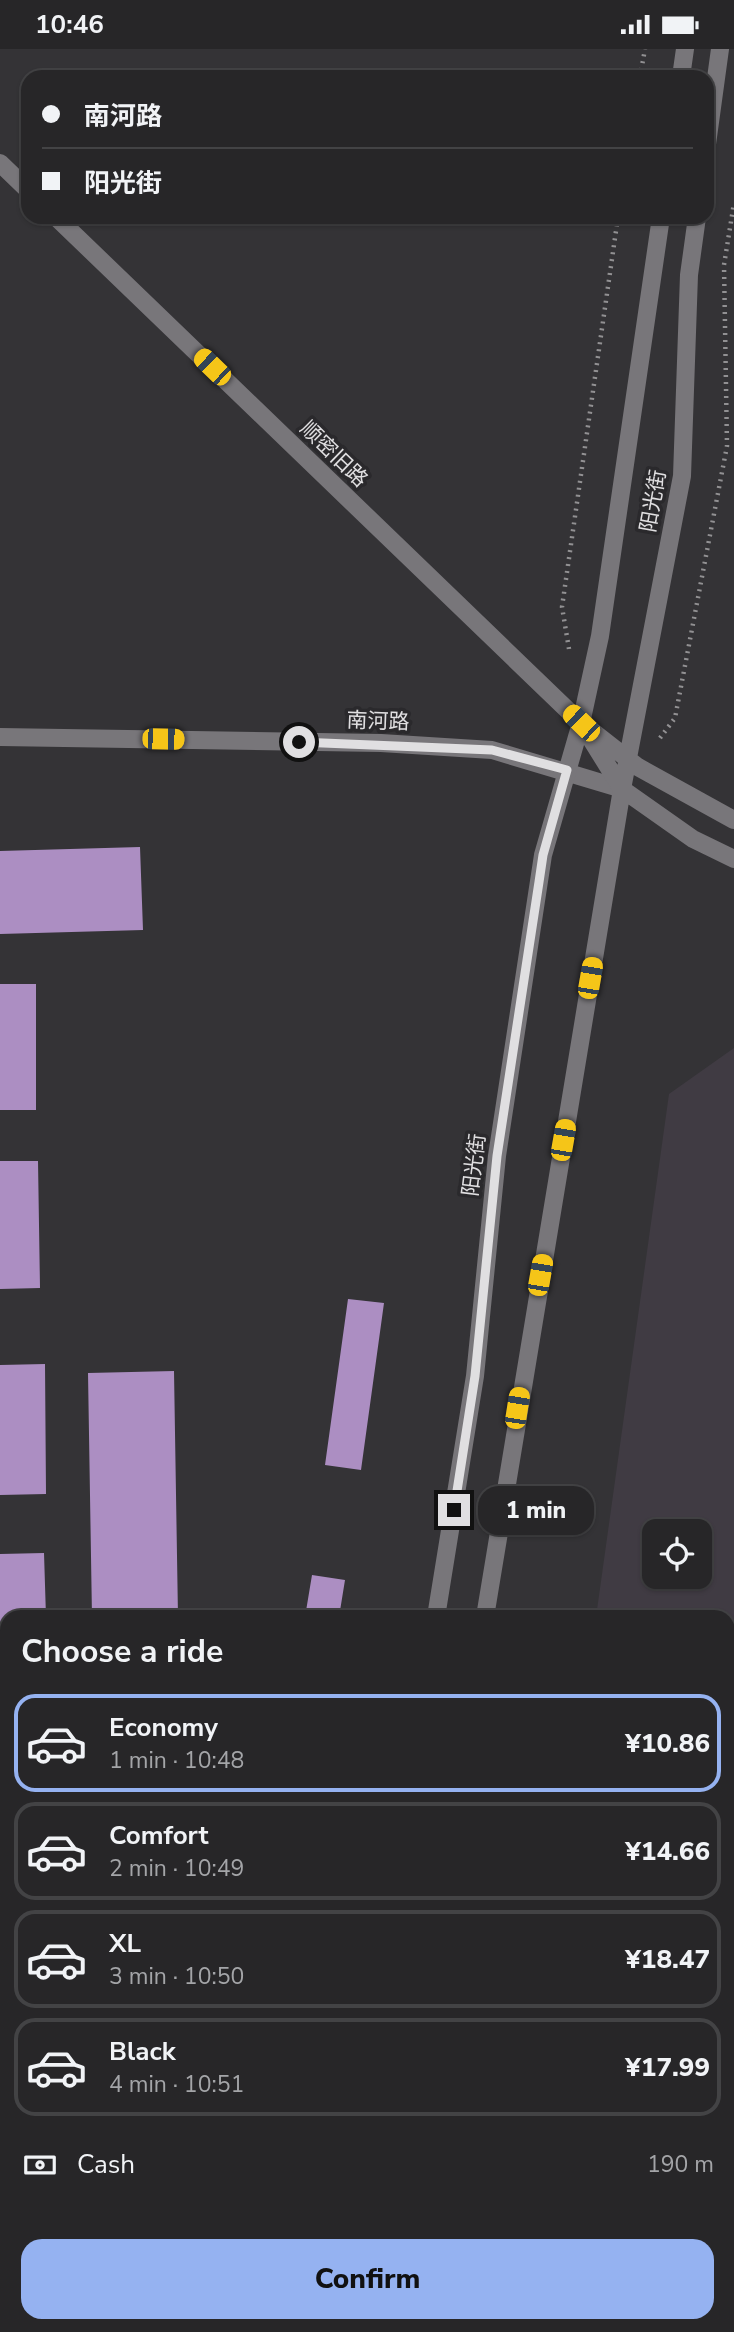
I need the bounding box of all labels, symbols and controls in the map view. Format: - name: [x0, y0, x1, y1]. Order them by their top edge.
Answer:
- text: 10:46: [35, 7, 104, 42]
- text: 南河路: [84, 99, 162, 134]
- text: 阳光街: [84, 166, 162, 201]
- car: [190, 345, 235, 389]
- street label: 顺密旧路: [294, 415, 374, 493]
- street label: 阳光街: [634, 468, 672, 534]
- car: [559, 701, 604, 745]
- street label: 南河路: [346, 706, 410, 736]
- route start: [283, 726, 315, 758]
- car: [142, 728, 185, 750]
- car: [577, 955, 604, 1001]
- car: [550, 1117, 577, 1163]
- street label: 阳光街: [456, 1132, 492, 1198]
- car: [527, 1252, 554, 1298]
- car: [504, 1386, 531, 1430]
- callout: 1 min: [478, 1485, 594, 1535]
- route end: [438, 1494, 470, 1526]
- text: 1 min: [506, 1495, 566, 1526]
- map controls: [642, 1519, 712, 1589]
- button: locate: [642, 1519, 712, 1589]
- text: Choose a ride: [21, 1630, 223, 1673]
- text: Economy: [109, 1710, 218, 1745]
- icon: car: [25, 1712, 88, 1775]
- text: ¥10.86: [625, 1726, 710, 1761]
- text: 1 min · 10:48: [109, 1745, 244, 1776]
- text: Comfort: [109, 1818, 209, 1853]
- icon: car: [25, 1820, 88, 1883]
- text: ¥14.66: [625, 1834, 710, 1869]
- text: 2 min · 10:49: [109, 1853, 244, 1884]
- text: XL: [109, 1926, 141, 1961]
- icon: car: [25, 1928, 88, 1991]
- text: ¥18.47: [625, 1942, 710, 1977]
- text: 3 min · 10:50: [109, 1961, 244, 1992]
- text: Black: [109, 2034, 176, 2069]
- icon: car: [25, 2036, 88, 2099]
- text: ¥17.99: [625, 2050, 710, 2085]
- text: 4 min · 10:51: [109, 2069, 244, 2100]
- icon: cash: [21, 2146, 59, 2184]
- text: Cash: [77, 2147, 135, 2182]
- text: 190 m: [647, 2149, 714, 2180]
- button: Confirm: [21, 2239, 714, 2319]

